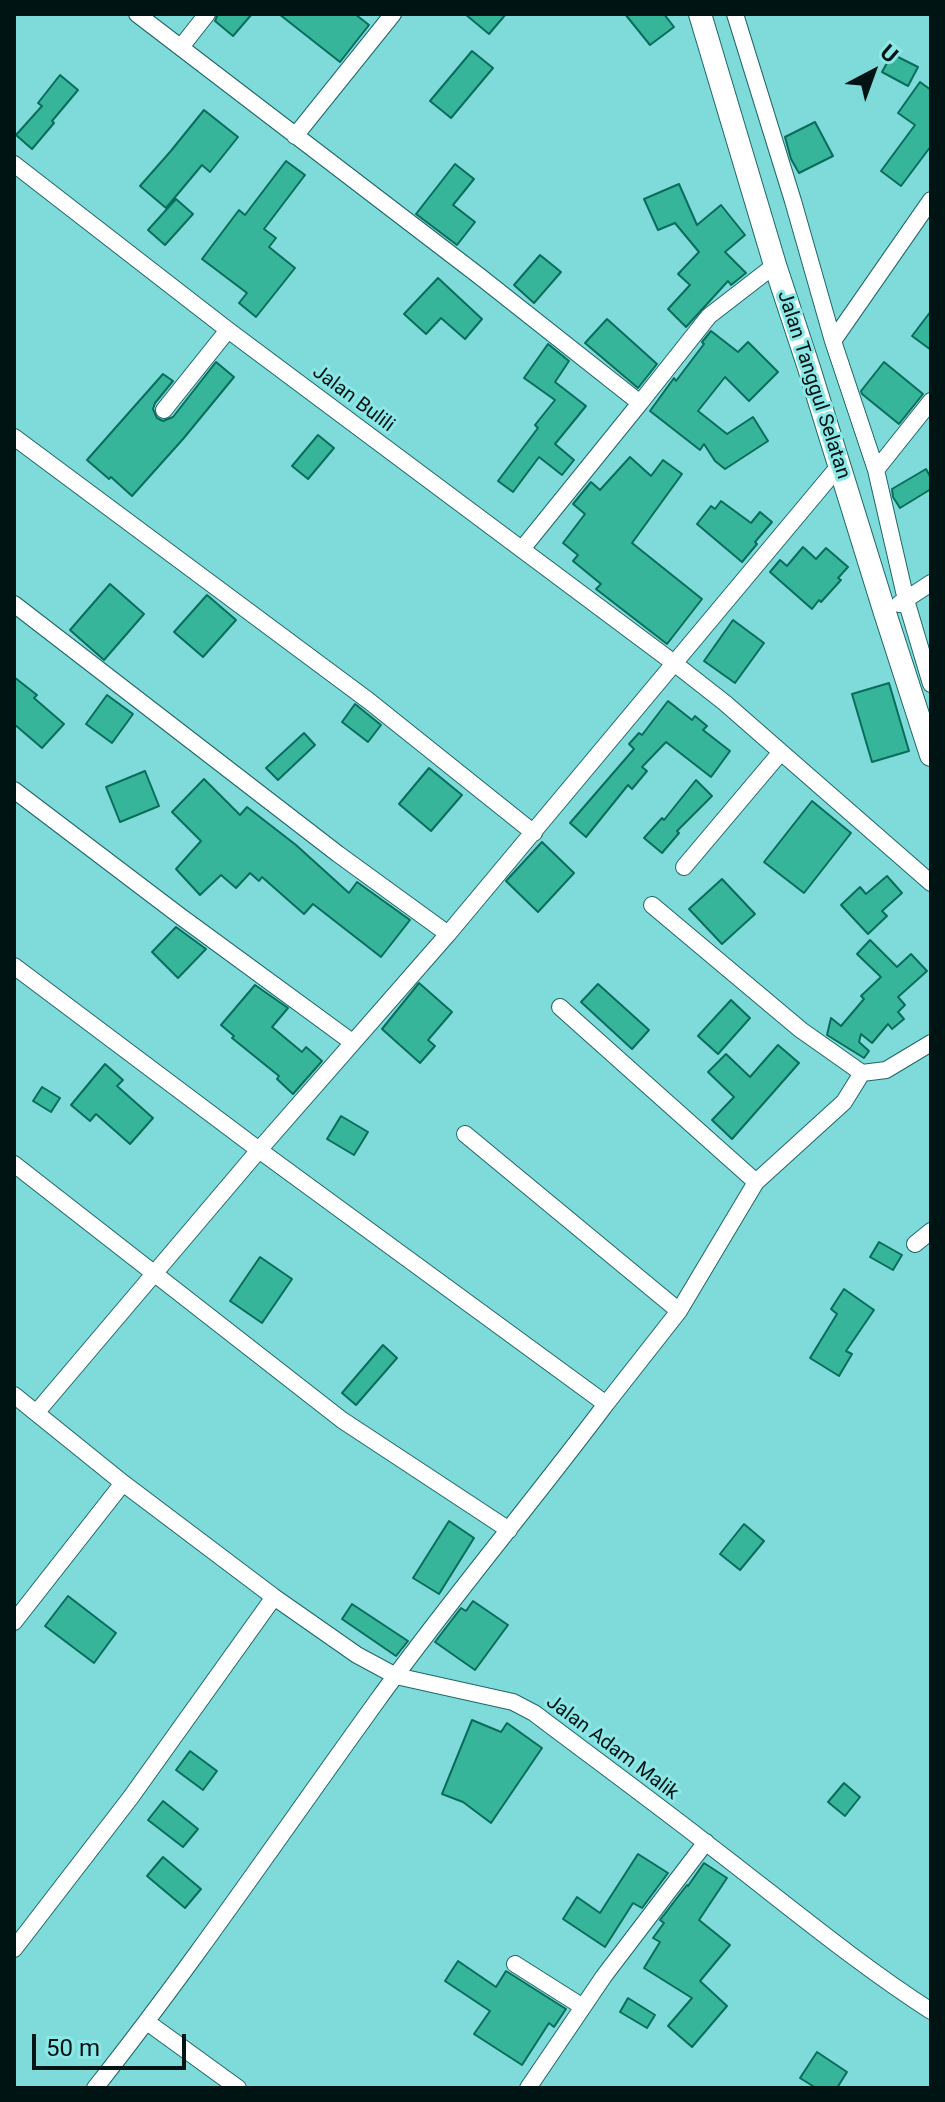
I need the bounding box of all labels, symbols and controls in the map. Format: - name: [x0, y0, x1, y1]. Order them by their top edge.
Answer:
- north arrow: [833, 32, 913, 112]
- text: U: [875, 39, 903, 68]
- street label: Jalan Tanggul Selatan: [771, 288, 855, 482]
- street label: Jalan Bulili: [307, 360, 399, 438]
- street label: Jalan Adam Malik: [541, 1690, 683, 1806]
- scale bar: [36, 2018, 190, 2068]
- text: 50 m: [46, 2034, 100, 2062]

